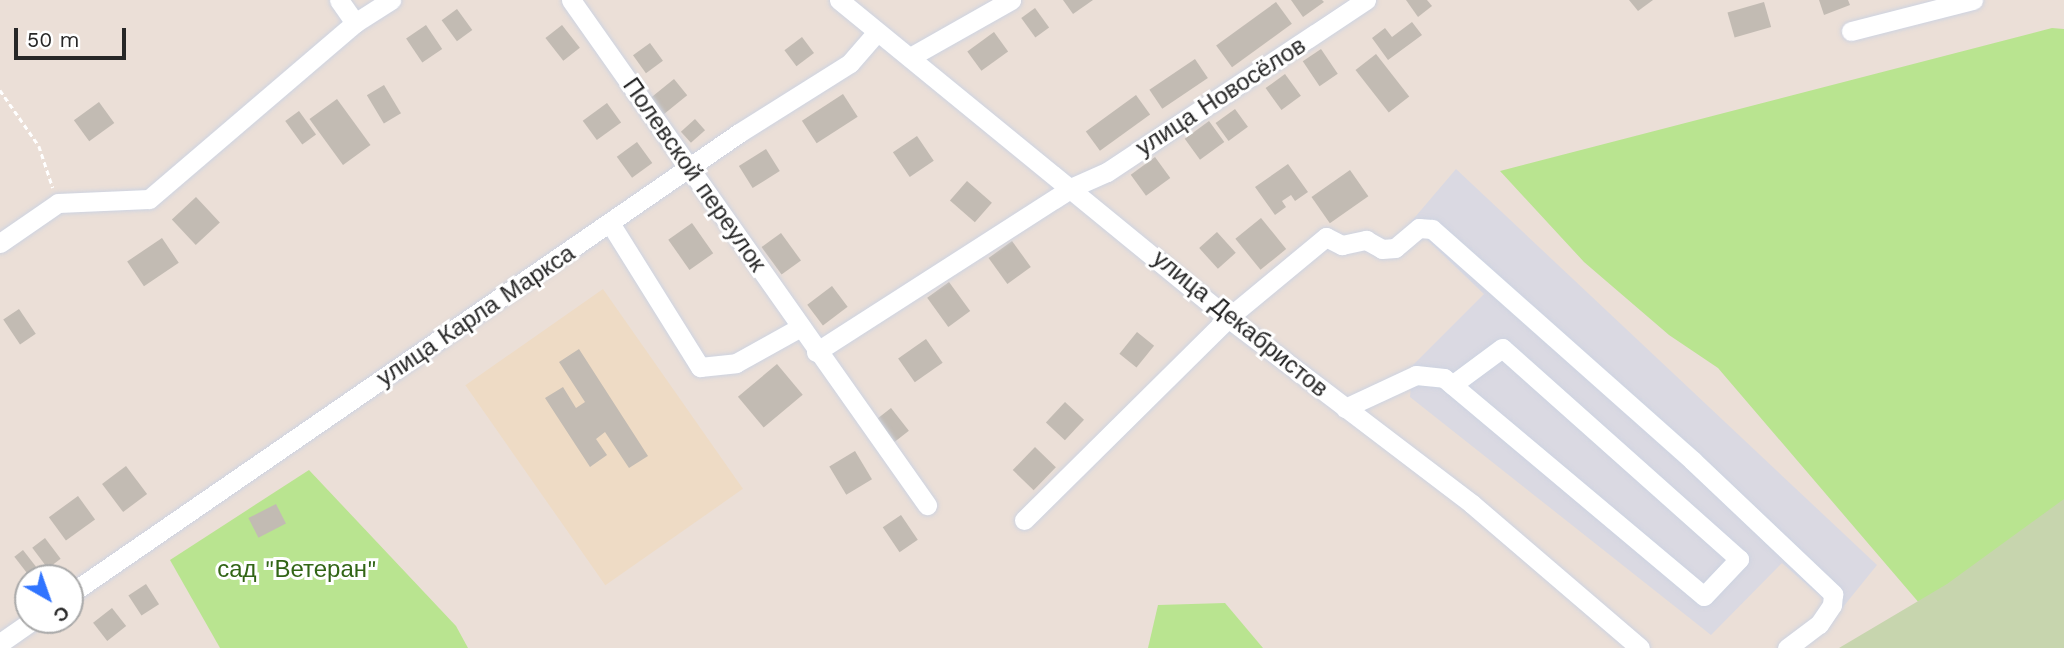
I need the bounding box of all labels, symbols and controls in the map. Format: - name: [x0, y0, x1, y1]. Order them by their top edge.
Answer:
- scale bar: [18, 14, 130, 58]
- text: 50 m: [27, 27, 79, 52]
- street label: улица Новосёлов: [1131, 31, 1311, 163]
- street label: Полевской переулок: [616, 73, 772, 277]
- street label: улица Карла Маркса: [372, 239, 580, 393]
- street label: улица Декабристов: [1146, 244, 1334, 404]
- park label: сад "Ветеран": [217, 556, 377, 584]
- north arrow: [14, 564, 84, 634]
- text: С: [49, 601, 74, 627]

